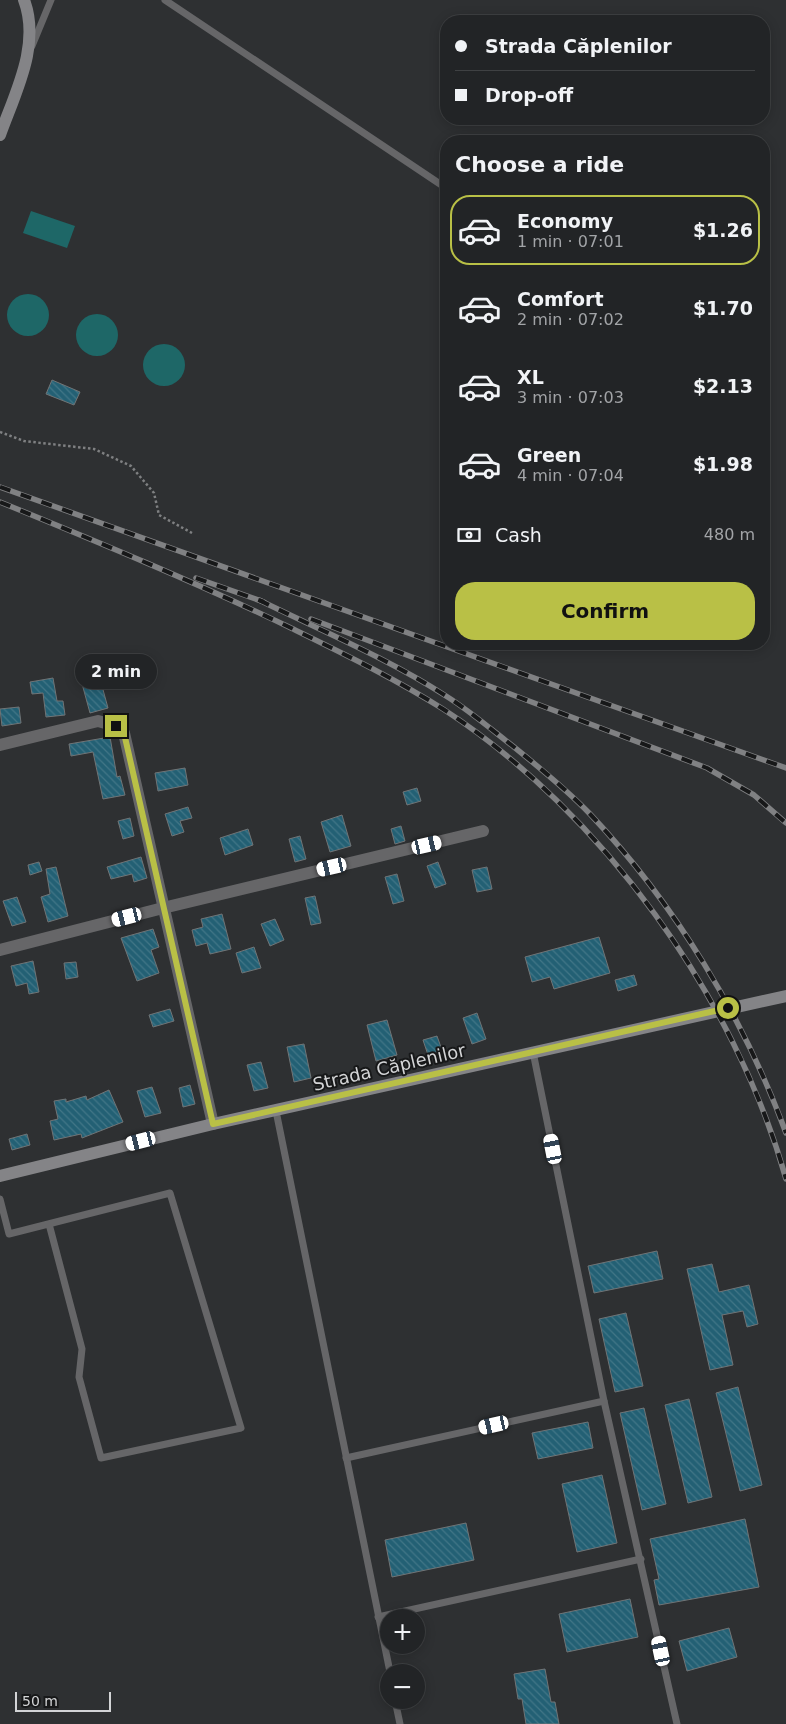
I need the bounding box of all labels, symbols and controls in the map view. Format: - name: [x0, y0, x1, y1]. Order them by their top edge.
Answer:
- text: Strada Căplenilor: [485, 35, 672, 57]
- text: Drop-off: [485, 84, 573, 106]
- text: Choose a ride: [455, 152, 624, 177]
- icon: car: [457, 208, 502, 253]
- text: Economy: [517, 210, 613, 232]
- text: $1.26: [693, 219, 753, 241]
- text: 1 min · 07:01: [517, 232, 624, 251]
- icon: car: [457, 286, 502, 331]
- text: Comfort: [517, 288, 604, 310]
- text: $1.70: [693, 297, 753, 319]
- text: 2 min · 07:02: [517, 310, 624, 329]
- icon: car: [457, 364, 502, 409]
- text: XL: [517, 366, 544, 388]
- text: $2.13: [693, 375, 753, 397]
- text: 3 min · 07:03: [517, 388, 624, 407]
- icon: car: [457, 442, 502, 487]
- text: Green: [517, 444, 581, 466]
- text: $1.98: [693, 453, 753, 475]
- text: 4 min · 07:04: [517, 466, 624, 485]
- icon: cash: [455, 521, 483, 549]
- text: Cash: [495, 524, 542, 546]
- text: 480 m: [704, 525, 755, 544]
- button: Confirm: [455, 582, 755, 640]
- callout: 2 min: [75, 654, 157, 688]
- text: 2 min: [91, 662, 141, 681]
- route end: [105, 715, 127, 737]
- car: [410, 834, 443, 856]
- car: [315, 856, 348, 878]
- car: [110, 906, 143, 928]
- route start: [717, 997, 739, 1019]
- street label: Strada Căplenilor: [311, 1039, 468, 1095]
- car: [124, 1130, 157, 1152]
- car: [542, 1133, 563, 1165]
- car: [477, 1414, 510, 1436]
- map controls: [380, 1609, 425, 1709]
- button: +: [380, 1609, 425, 1654]
- car: [650, 1635, 671, 1667]
- button: −: [380, 1664, 425, 1709]
- scale bar: [15, 1689, 111, 1712]
- text: 50 m: [22, 1693, 58, 1709]

